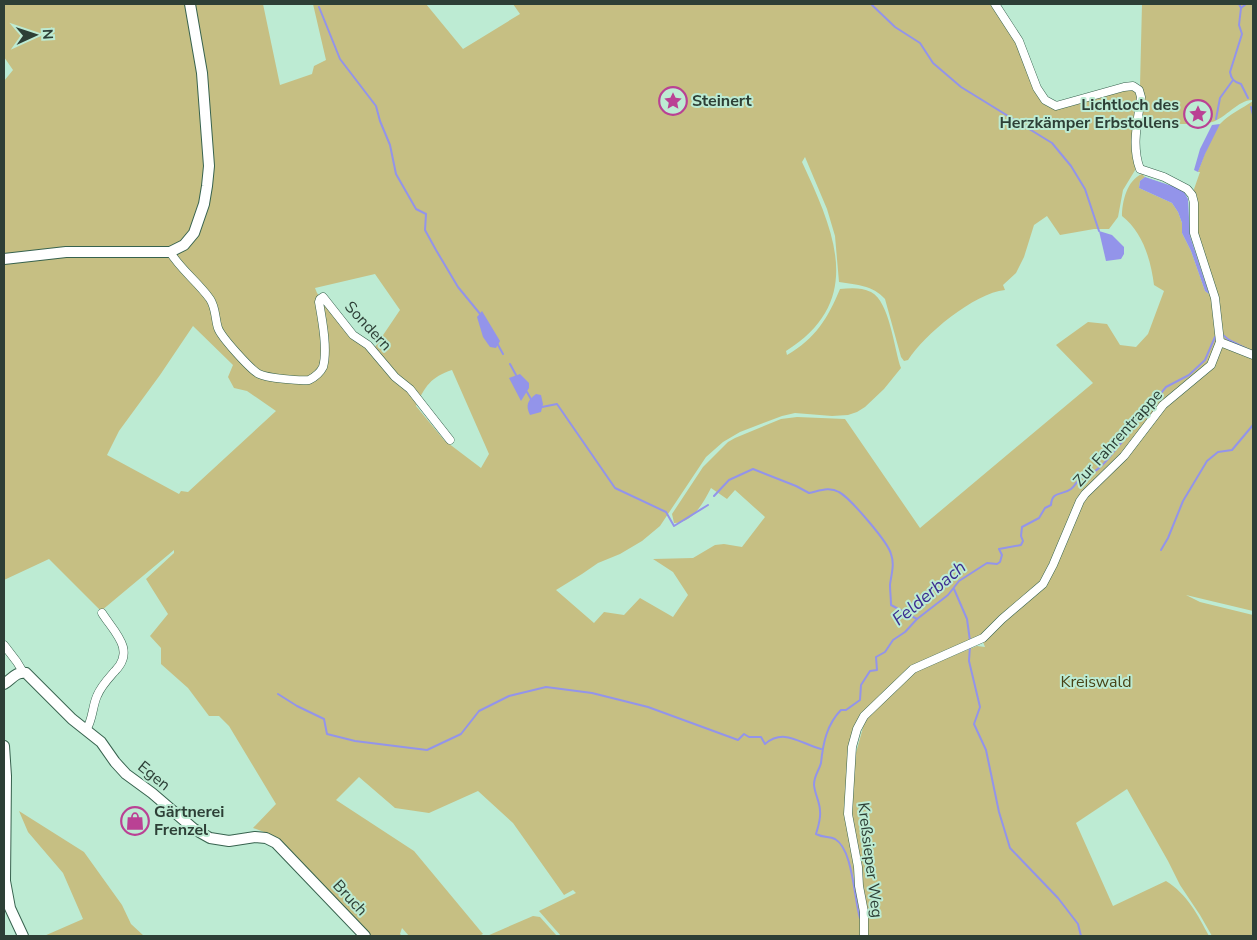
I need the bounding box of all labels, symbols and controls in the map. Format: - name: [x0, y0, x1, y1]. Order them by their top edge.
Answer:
- north arrow: [10, 10, 60, 60]
- text: N: [38, 29, 57, 40]
- place icon: Steinert: [658, 86, 688, 116]
- place label: Steinert: [692, 90, 753, 112]
- place label: Lichtloch des Herzkämper Erbstollens: [999, 94, 1179, 134]
- place icon: Lichtloch des Herzkämper Erbstollens: [1183, 99, 1213, 129]
- street label: Sondern: [339, 296, 397, 356]
- street label: Zur Fahrentrappe: [1068, 384, 1168, 492]
- water label: Felderbach: [887, 555, 971, 631]
- park label: Kreiswald: [1060, 671, 1132, 693]
- street label: Egen: [133, 756, 175, 796]
- place label: Gärtnerei Frenzel: [154, 801, 224, 841]
- street label: Kreßsieper Weg: [852, 801, 888, 919]
- shop icon: Gärtnerei Frenzel: [120, 806, 150, 836]
- street label: Bruch: [328, 875, 372, 921]

